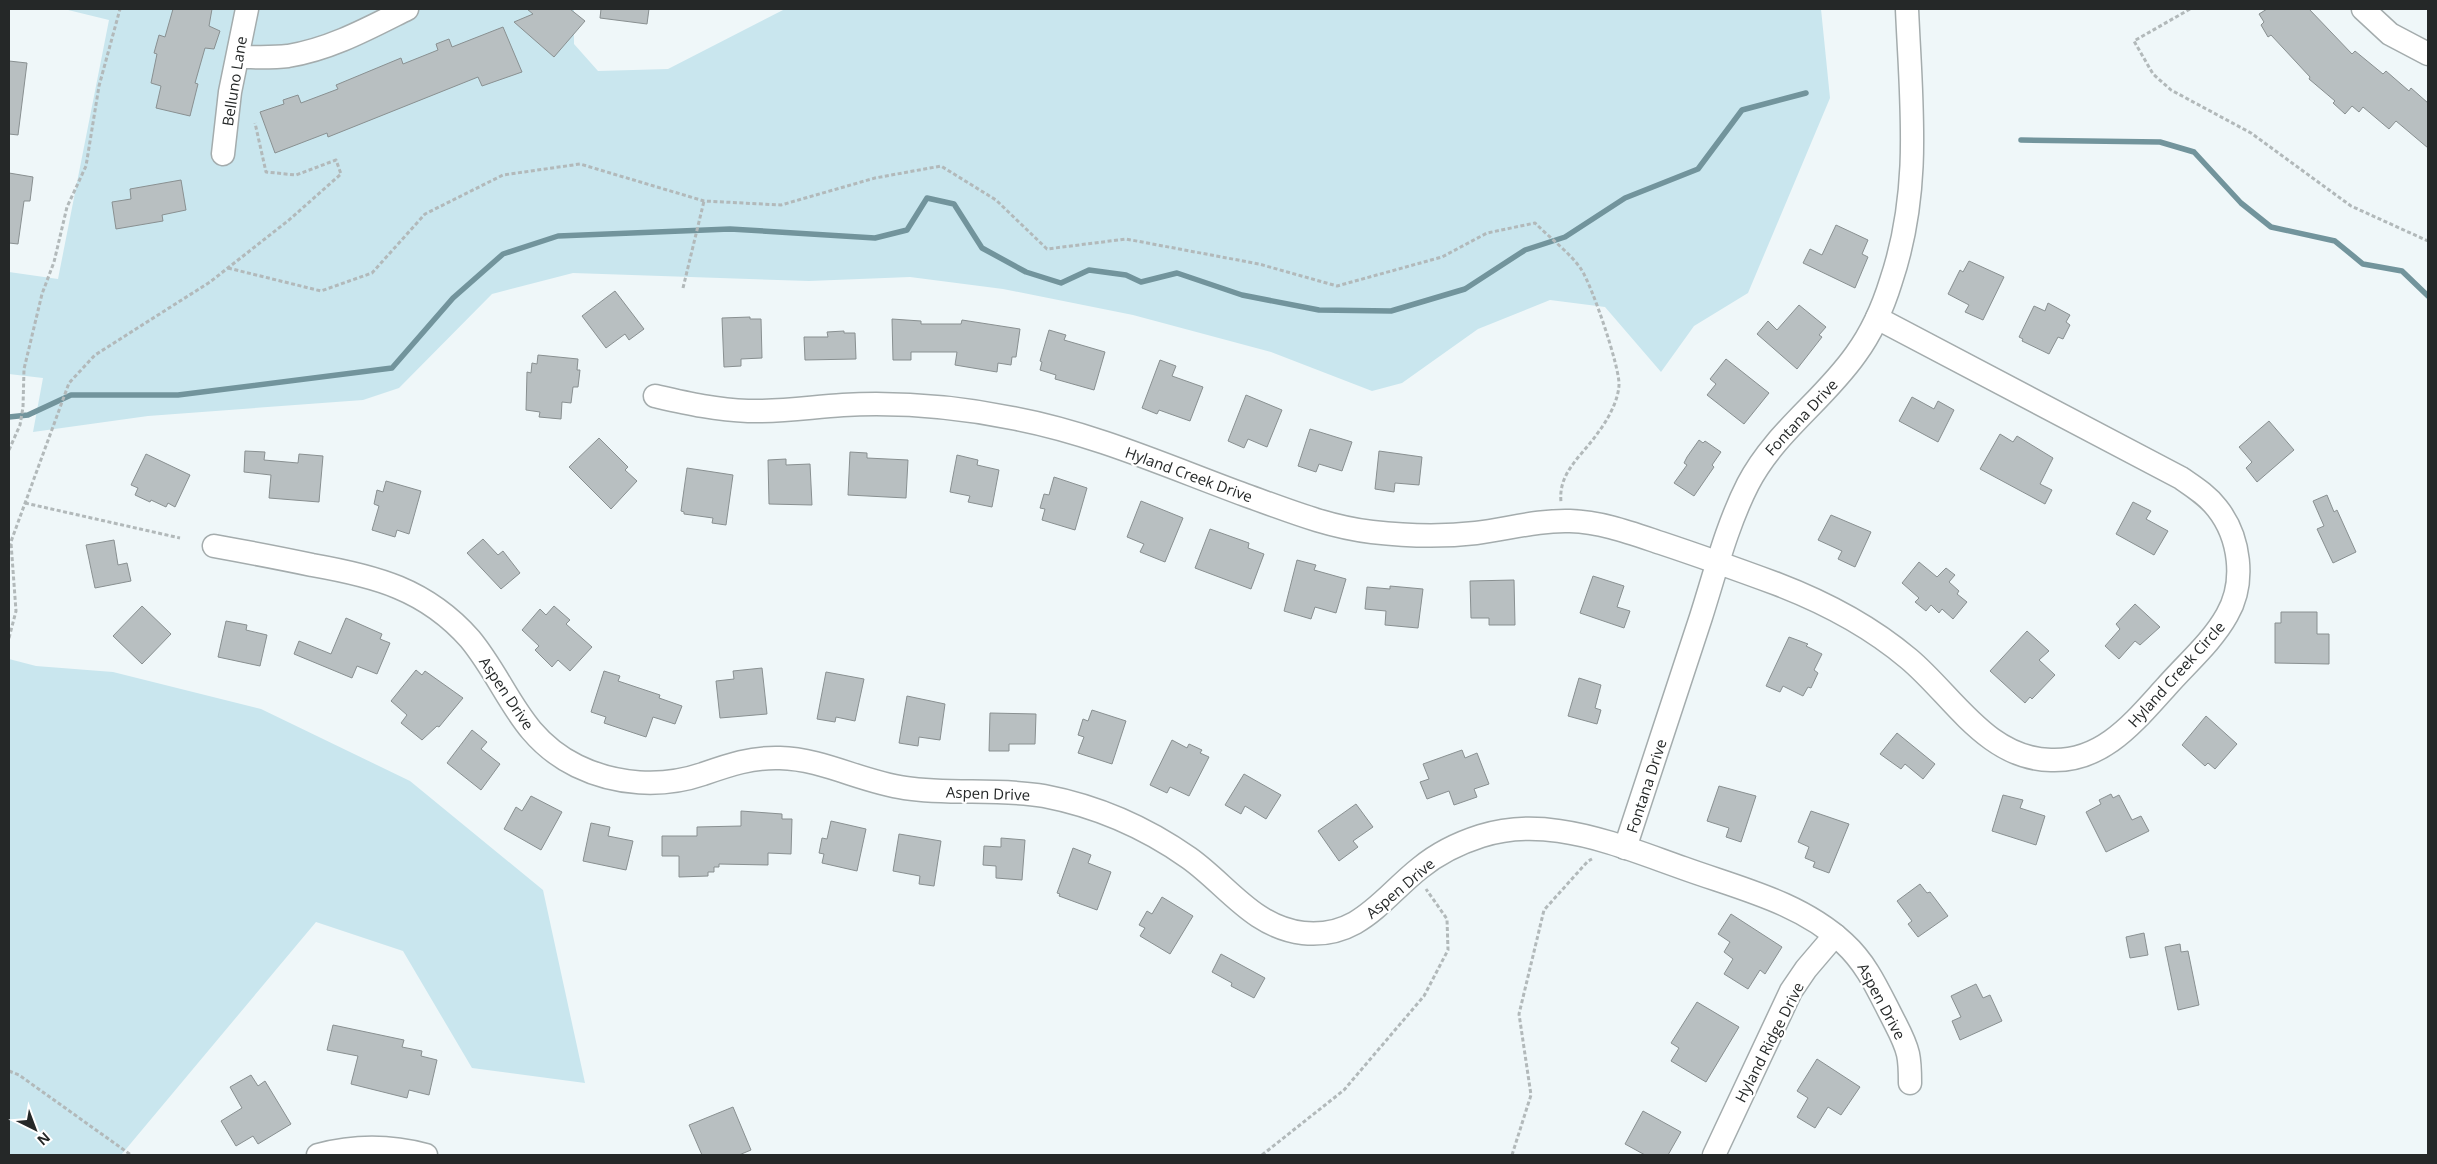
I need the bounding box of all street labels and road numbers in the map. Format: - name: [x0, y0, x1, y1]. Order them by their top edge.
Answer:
- street label: Belluno Lane: [217, 35, 251, 127]
- street label: Fontana Drive: [1760, 374, 1842, 460]
- street label: Hyland Creek Drive: [1123, 442, 1255, 506]
- street label: Hyland Creek Circle: [2123, 617, 2229, 731]
- street label: Aspen Drive: [475, 653, 539, 733]
- street label: Fontana Drive: [1621, 736, 1671, 836]
- street label: Aspen Drive: [946, 782, 1030, 804]
- street label: Aspen Drive: [1361, 853, 1439, 923]
- street label: Aspen Drive: [1853, 959, 1911, 1043]
- street label: Hyland Ridge Drive: [1730, 978, 1808, 1106]

